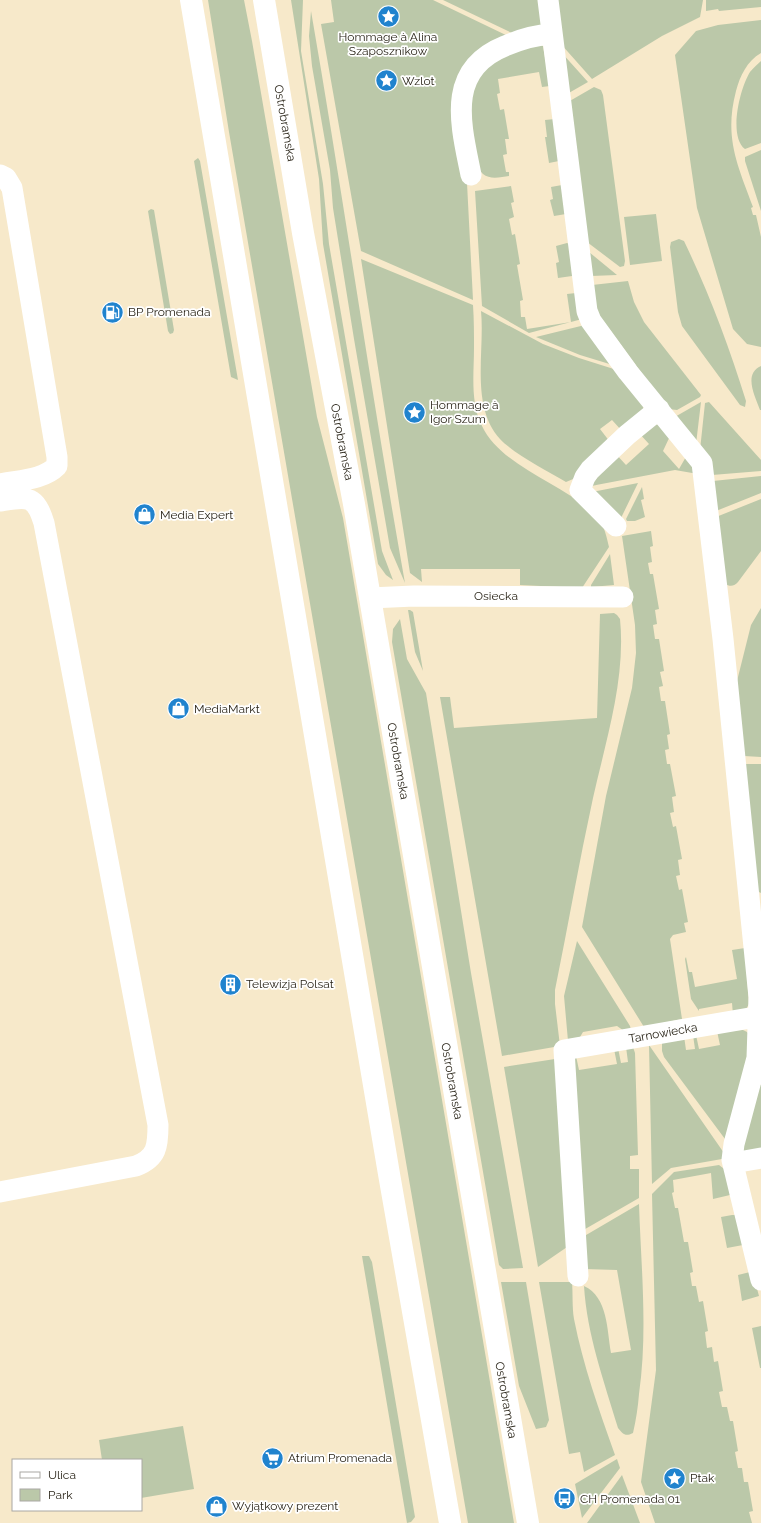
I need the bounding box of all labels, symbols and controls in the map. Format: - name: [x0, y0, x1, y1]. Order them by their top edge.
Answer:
- place icon: Hommage à Alina Szaposznikow: [375, 3, 401, 29]
- place label: Hommage à Alina Szaposznikow: [339, 30, 437, 58]
- place icon: Wzlot: [374, 68, 400, 94]
- place label: Wzlot: [402, 74, 435, 88]
- street label: Ostrobramska: [271, 83, 299, 163]
- fuel station icon: BP Promenada: [100, 299, 126, 325]
- place label: BP Promenada: [128, 305, 210, 319]
- place label: Hommage à Igor Szum: [430, 398, 499, 426]
- place icon: Hommage à Igor Szum: [402, 399, 428, 425]
- street label: Ostrobramska: [328, 402, 356, 482]
- shop icon: Media Expert: [132, 502, 158, 528]
- place label: Media Expert: [160, 508, 233, 522]
- street label: Osiecka: [474, 589, 518, 603]
- shop icon: MediaMarkt: [166, 696, 192, 722]
- place label: MediaMarkt: [194, 702, 260, 716]
- street label: Ostrobramska: [384, 721, 412, 801]
- building icon: Telewizja Polsat: [217, 971, 243, 997]
- place label: Telewizja Polsat: [246, 977, 334, 991]
- street label: Tarnowiecka: [628, 1020, 698, 1046]
- street label: Ostrobramska: [438, 1041, 466, 1121]
- street label: Ostrobramska: [492, 1360, 520, 1440]
- supermarket icon: Atrium Promenada: [260, 1445, 286, 1471]
- place label: Atrium Promenada: [288, 1451, 392, 1465]
- legend: [12, 1459, 142, 1511]
- place icon: Ptak: [661, 1465, 687, 1491]
- text: Ulica: [48, 1468, 76, 1482]
- place label: Ptak: [690, 1471, 715, 1485]
- bus stop icon: CH Promenada 01: [551, 1486, 577, 1512]
- text: Park: [48, 1488, 73, 1502]
- place label: CH Promenada 01: [580, 1492, 680, 1506]
- shop icon: Wyjątkowy prezent: [204, 1493, 230, 1519]
- place label: Wyjątkowy prezent: [232, 1499, 338, 1513]

